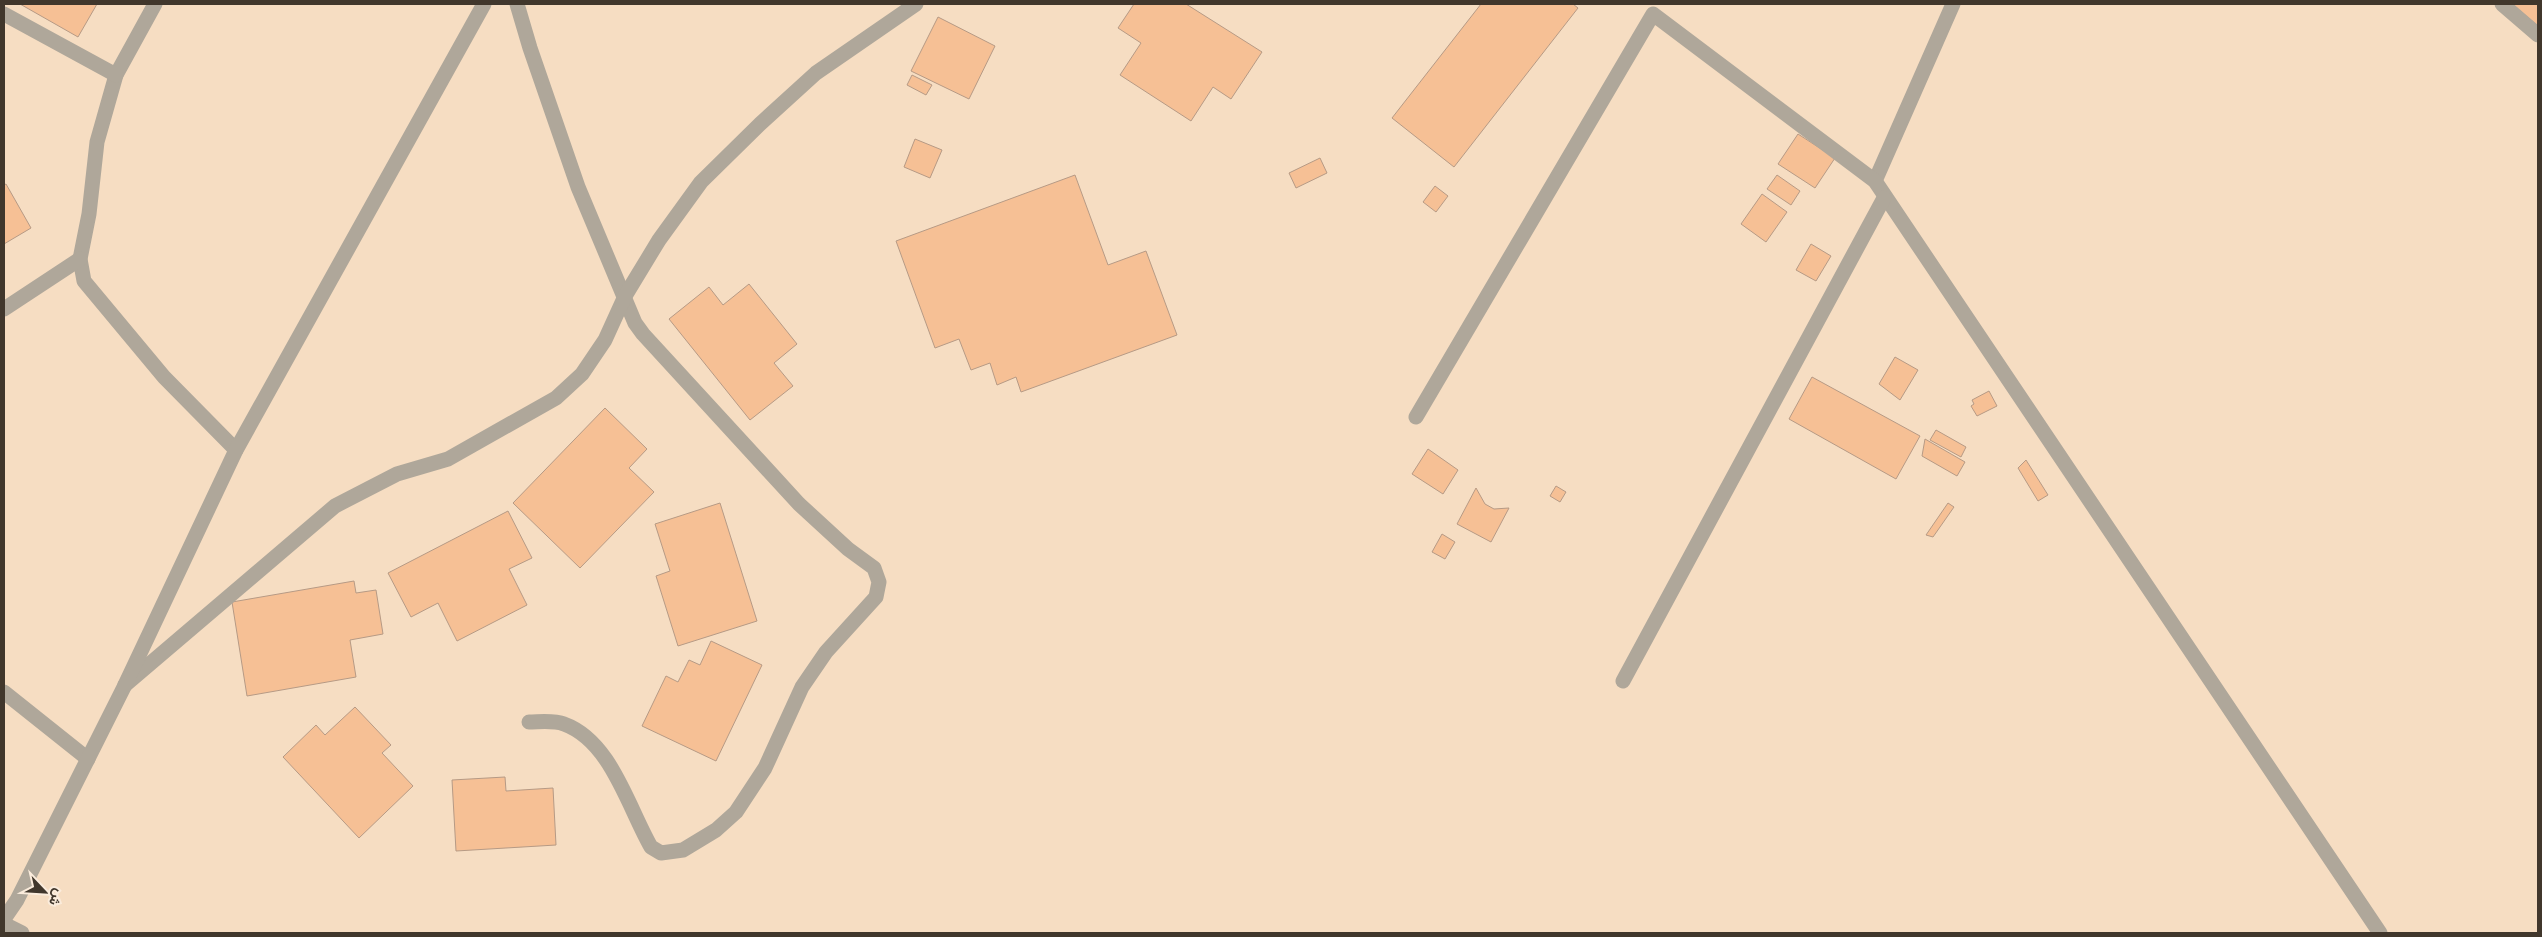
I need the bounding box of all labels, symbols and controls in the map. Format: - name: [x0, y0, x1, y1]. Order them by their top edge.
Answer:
- north arrow: [20, 867, 70, 917]
- text: ش: [45, 886, 69, 910]

